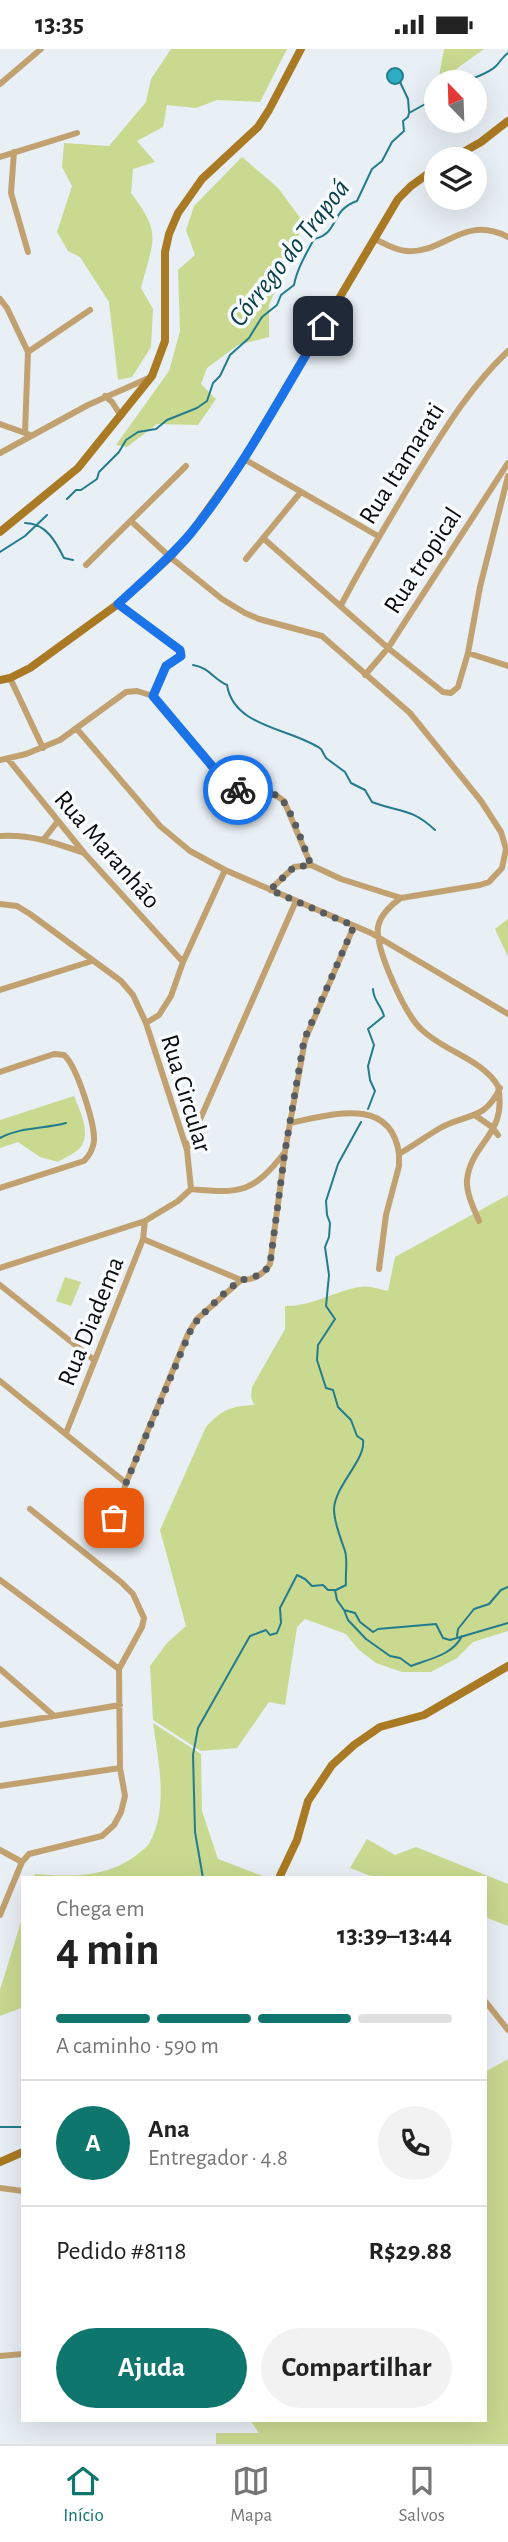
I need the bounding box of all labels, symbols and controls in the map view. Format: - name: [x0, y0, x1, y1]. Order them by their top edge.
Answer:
- text: 13:35: [35, 11, 84, 37]
- north arrow: [424, 70, 486, 133]
- map controls: [424, 70, 487, 210]
- button: layers: [424, 147, 487, 210]
- water label: Córrego do Trapoá: [224, 174, 355, 332]
- pin: [293, 296, 353, 356]
- icon: home: [304, 307, 342, 345]
- street label: Rua Itamarati: [354, 398, 449, 529]
- street label: Rua tropical: [379, 503, 467, 618]
- courier: [203, 755, 273, 825]
- icon: bike: [219, 771, 257, 809]
- street label: Rua Maranhão: [49, 786, 165, 914]
- street label: Rua Circular: [156, 1031, 216, 1156]
- street label: Rua Diadema: [53, 1253, 129, 1390]
- pin: [84, 1488, 144, 1548]
- icon: bag: [95, 1499, 133, 1537]
- text: Chega em: [56, 1898, 145, 1921]
- text: 13:39–13:44: [337, 1922, 452, 1948]
- text: 4 min: [56, 1927, 160, 1973]
- text: A caminho · 590 m: [56, 2035, 219, 2058]
- button: phone: [378, 2106, 452, 2180]
- text: Ana: [148, 2116, 190, 2142]
- text: A: [85, 2130, 101, 2156]
- text: Entregador · 4.8: [148, 2147, 288, 2170]
- text: Pedido #8118: [56, 2238, 187, 2264]
- text: R$29.88: [369, 2238, 452, 2264]
- button: Ajuda: [56, 2328, 247, 2408]
- button: Compartilhar: [261, 2328, 452, 2408]
- tab: Início: [63, 2462, 104, 2527]
- tab: Mapa: [230, 2462, 272, 2527]
- tab: Salvos: [399, 2462, 445, 2527]

